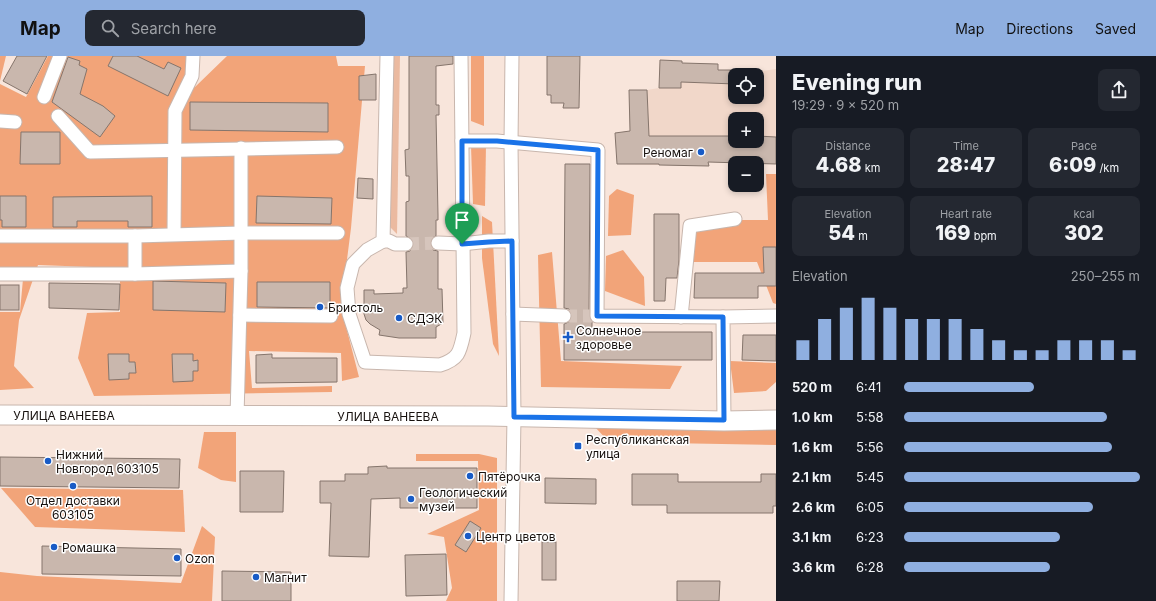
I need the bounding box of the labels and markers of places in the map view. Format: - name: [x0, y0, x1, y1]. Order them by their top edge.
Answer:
- place label: Реномаг: [643, 145, 693, 160]
- marker: Реномаг: [696, 147, 706, 157]
- pin: [445, 203, 479, 244]
- place label: Бристоль: [328, 300, 384, 315]
- marker: Бристоль: [315, 302, 325, 312]
- place label: СДЭК: [407, 311, 442, 326]
- marker: СДЭК: [394, 313, 404, 323]
- place label: Солнечное здоровье: [576, 323, 641, 352]
- marker: Солнечное здоровье: [563, 332, 573, 342]
- place label: Республиканская улица: [586, 432, 689, 461]
- marker: Республиканская улица: [573, 441, 583, 451]
- place label: Нижний Новгород 603105: [56, 447, 159, 476]
- marker: Нижний Новгород 603105: [43, 456, 53, 466]
- place label: Пятёрочка: [478, 469, 541, 484]
- marker: Пятёрочка: [465, 471, 475, 481]
- marker: Отдел доставки 603105: [68, 481, 78, 491]
- place label: Геологический музей: [419, 485, 507, 514]
- place label: Отдел доставки 603105: [26, 493, 120, 522]
- marker: Геологический музей: [406, 494, 416, 504]
- place label: Центр цветов: [476, 529, 556, 544]
- marker: Центр цветов: [463, 531, 473, 541]
- place label: Ромашка: [62, 540, 116, 555]
- marker: Ромашка: [49, 542, 59, 552]
- place label: Ozon: [185, 551, 215, 566]
- marker: Ozon: [172, 553, 182, 563]
- place label: Магнит: [264, 570, 307, 585]
- marker: Магнит: [251, 572, 261, 582]

